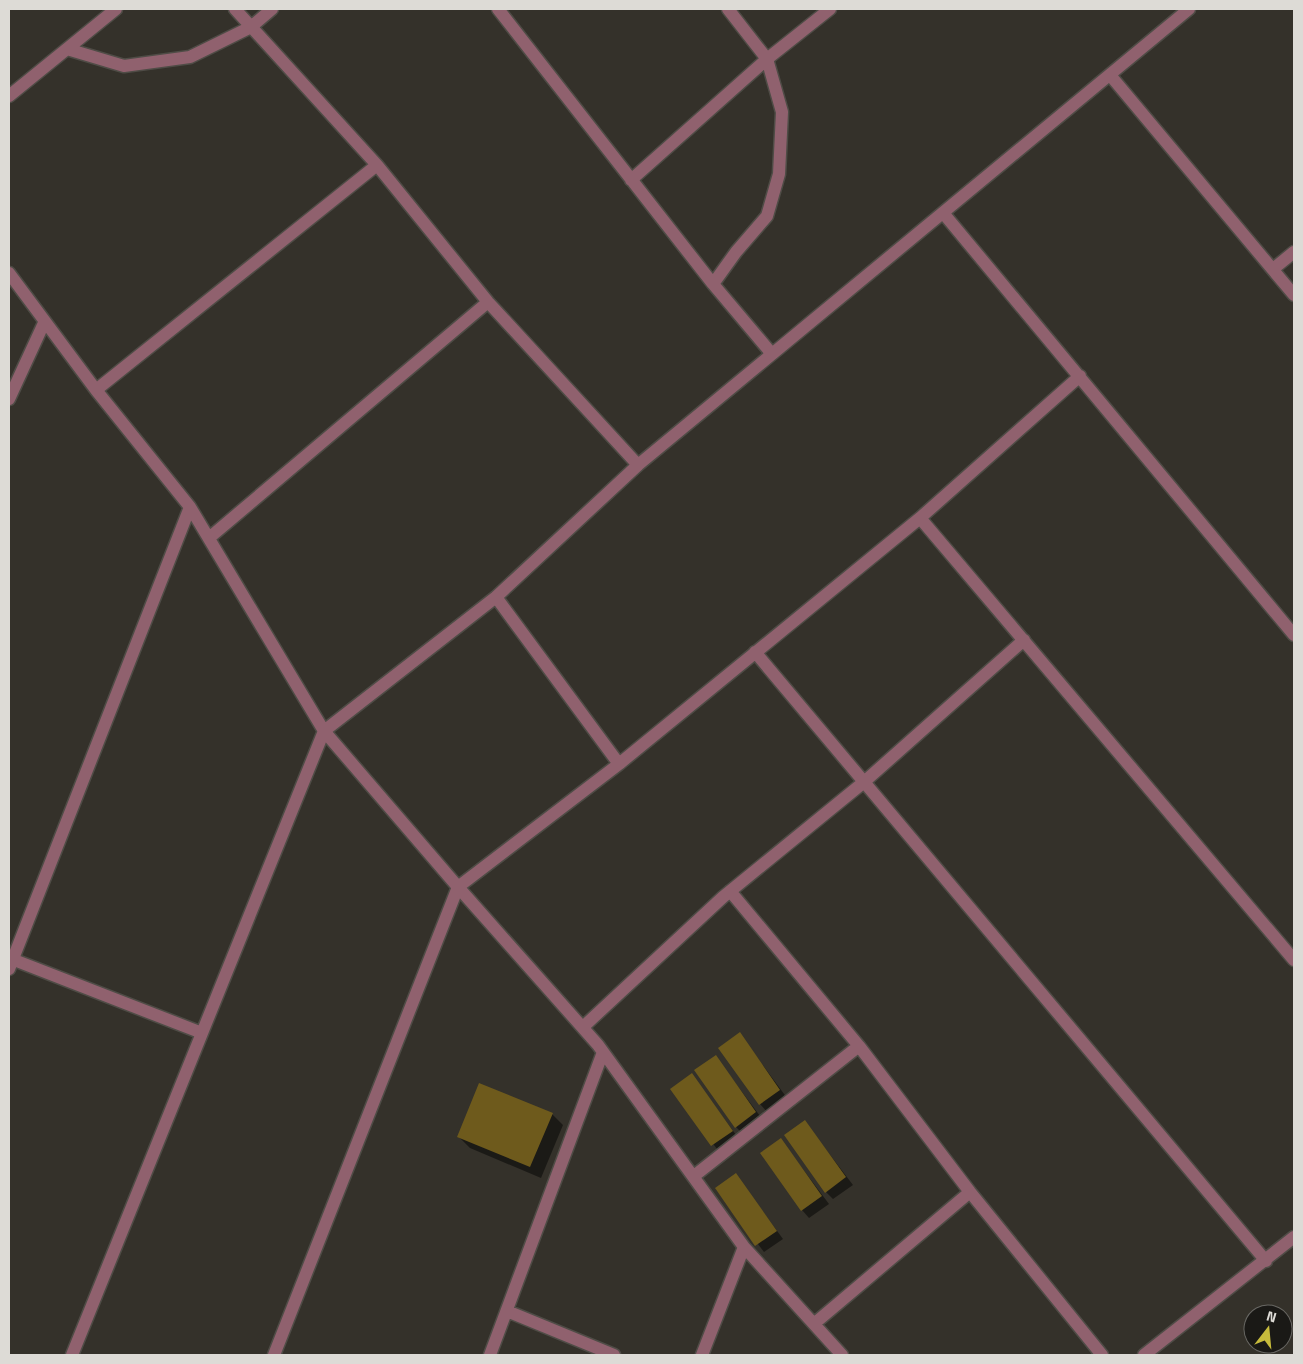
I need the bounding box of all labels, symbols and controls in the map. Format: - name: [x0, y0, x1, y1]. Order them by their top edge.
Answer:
- north arrow: [1243, 1304, 1293, 1354]
- text: N: [1264, 1305, 1279, 1327]

